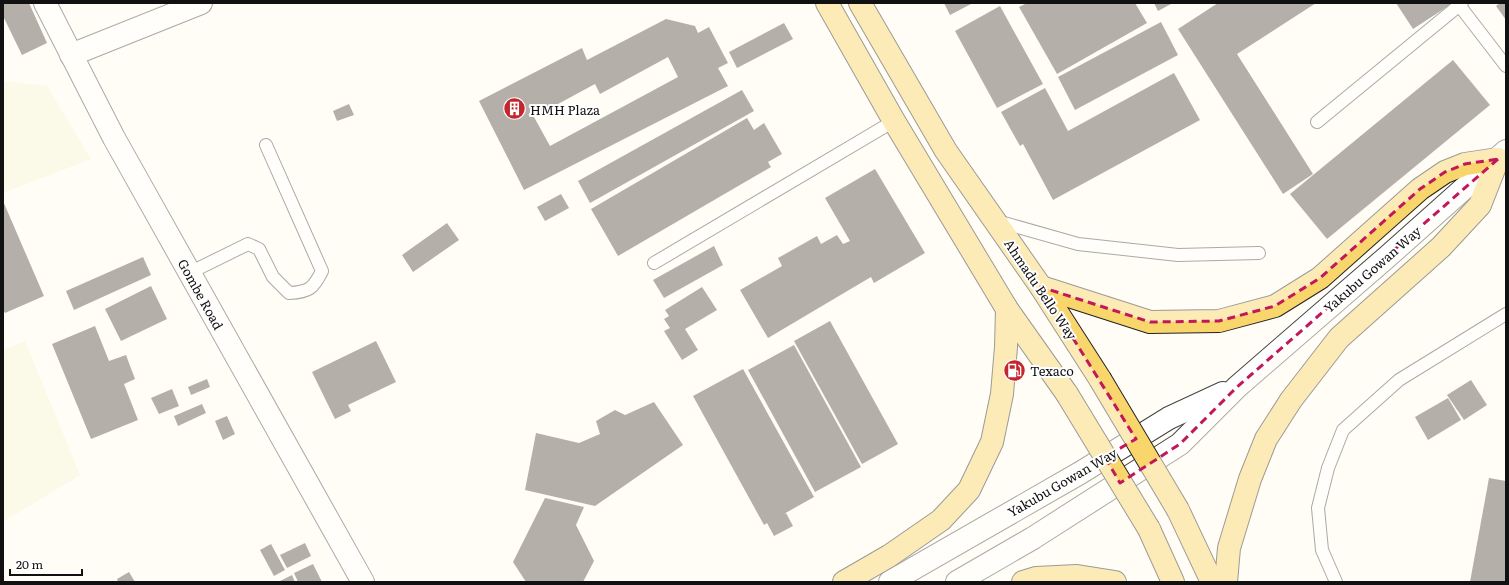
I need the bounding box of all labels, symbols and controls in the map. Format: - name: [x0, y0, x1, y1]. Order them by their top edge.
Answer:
- building icon: HMH Plaza: [502, 96, 528, 122]
- place label: HMH Plaza: [530, 100, 600, 119]
- street label: Yakubu Gowan Way: [1319, 221, 1425, 317]
- street label: Ahmadu Bello Way: [1000, 235, 1082, 344]
- street label: Gombe Road: [174, 255, 228, 333]
- fuel station icon: Texaco: [1002, 357, 1028, 383]
- place label: Texaco: [1030, 361, 1074, 380]
- street label: Yakubu Gowan Way: [1004, 443, 1121, 521]
- scale bar: [10, 551, 82, 577]
- text: 20 m: [16, 555, 43, 573]

